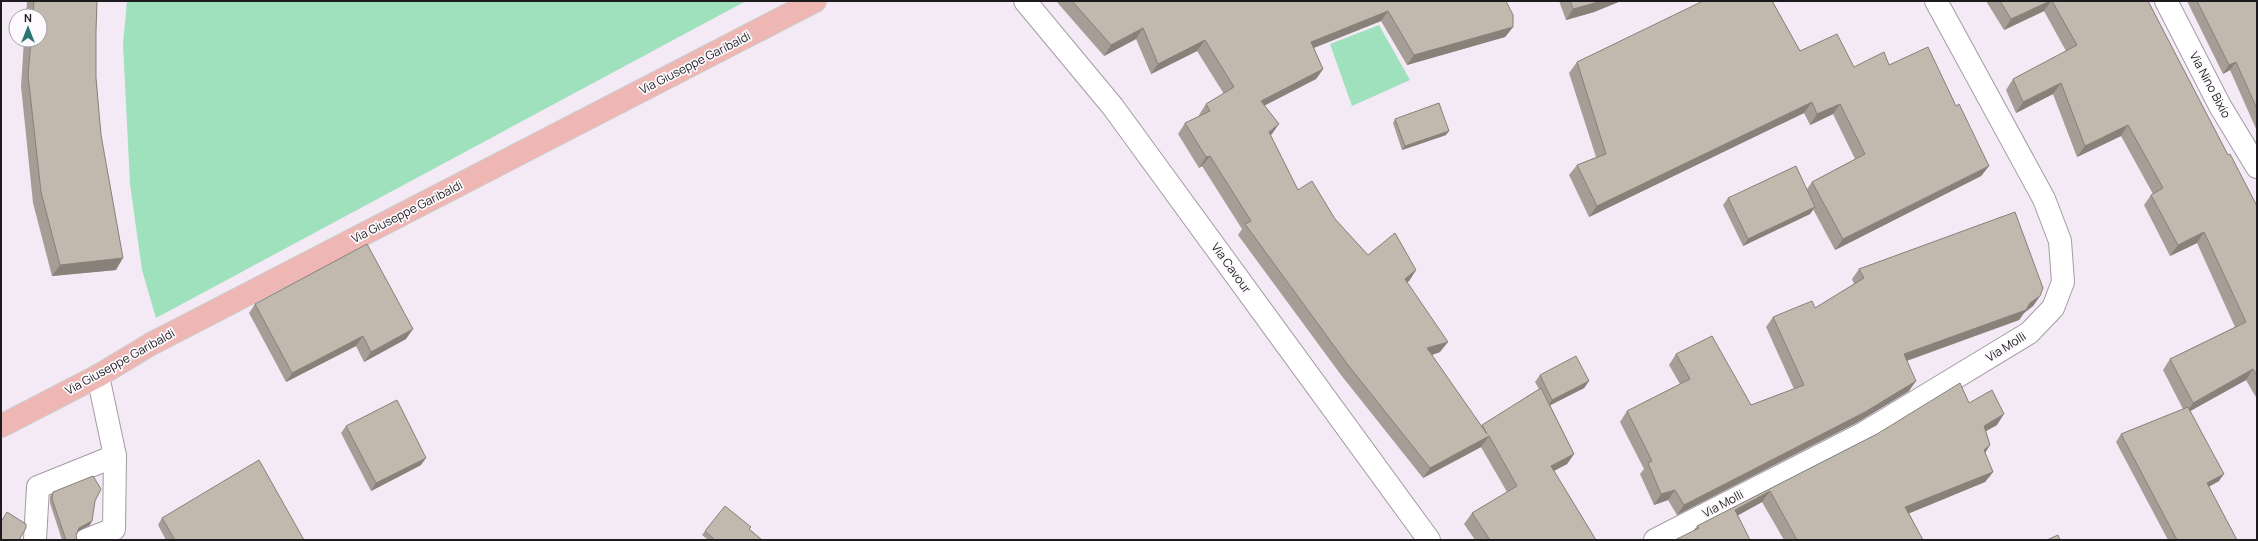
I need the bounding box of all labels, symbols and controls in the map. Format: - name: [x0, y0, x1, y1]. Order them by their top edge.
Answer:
- north arrow: [8, 8, 48, 48]
- text: N: [24, 10, 32, 25]
- street label: Via Giuseppe Garibaldi: [636, 27, 753, 98]
- street label: Via Nino Bixio: [2186, 49, 2235, 121]
- street label: Via Giuseppe Garibaldi: [348, 176, 465, 247]
- street label: Via Cavour: [1207, 239, 1256, 297]
- street label: Via Giuseppe Garibaldi: [62, 324, 178, 399]
- street label: Via Molli: [1982, 328, 2029, 366]
- street label: Via Molli: [1699, 486, 1746, 522]

